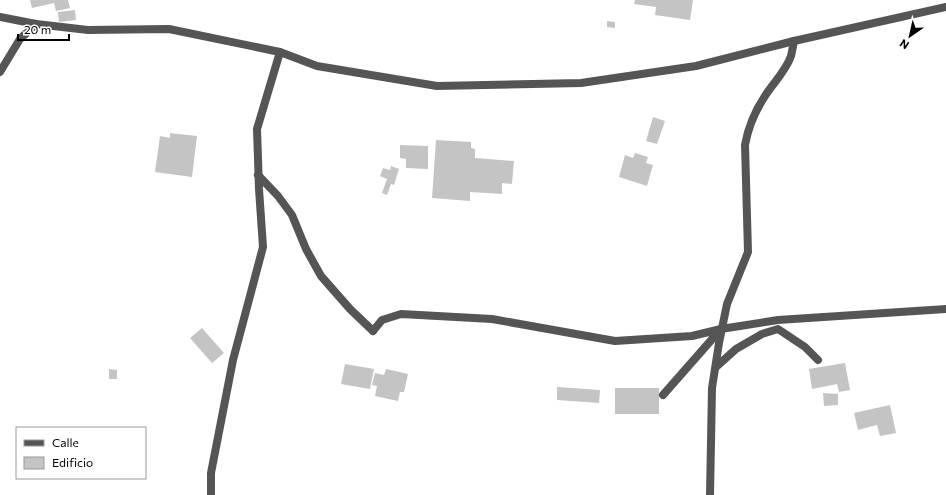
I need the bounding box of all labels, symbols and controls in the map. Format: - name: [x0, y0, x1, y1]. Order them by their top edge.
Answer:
- scale bar: [18, 16, 69, 42]
- north arrow: [890, 16, 930, 56]
- text: 20 m: [24, 22, 51, 36]
- text: N: [897, 37, 911, 52]
- legend: [16, 427, 146, 479]
- text: Calle: [52, 435, 79, 449]
- text: Edificio: [52, 455, 93, 469]

